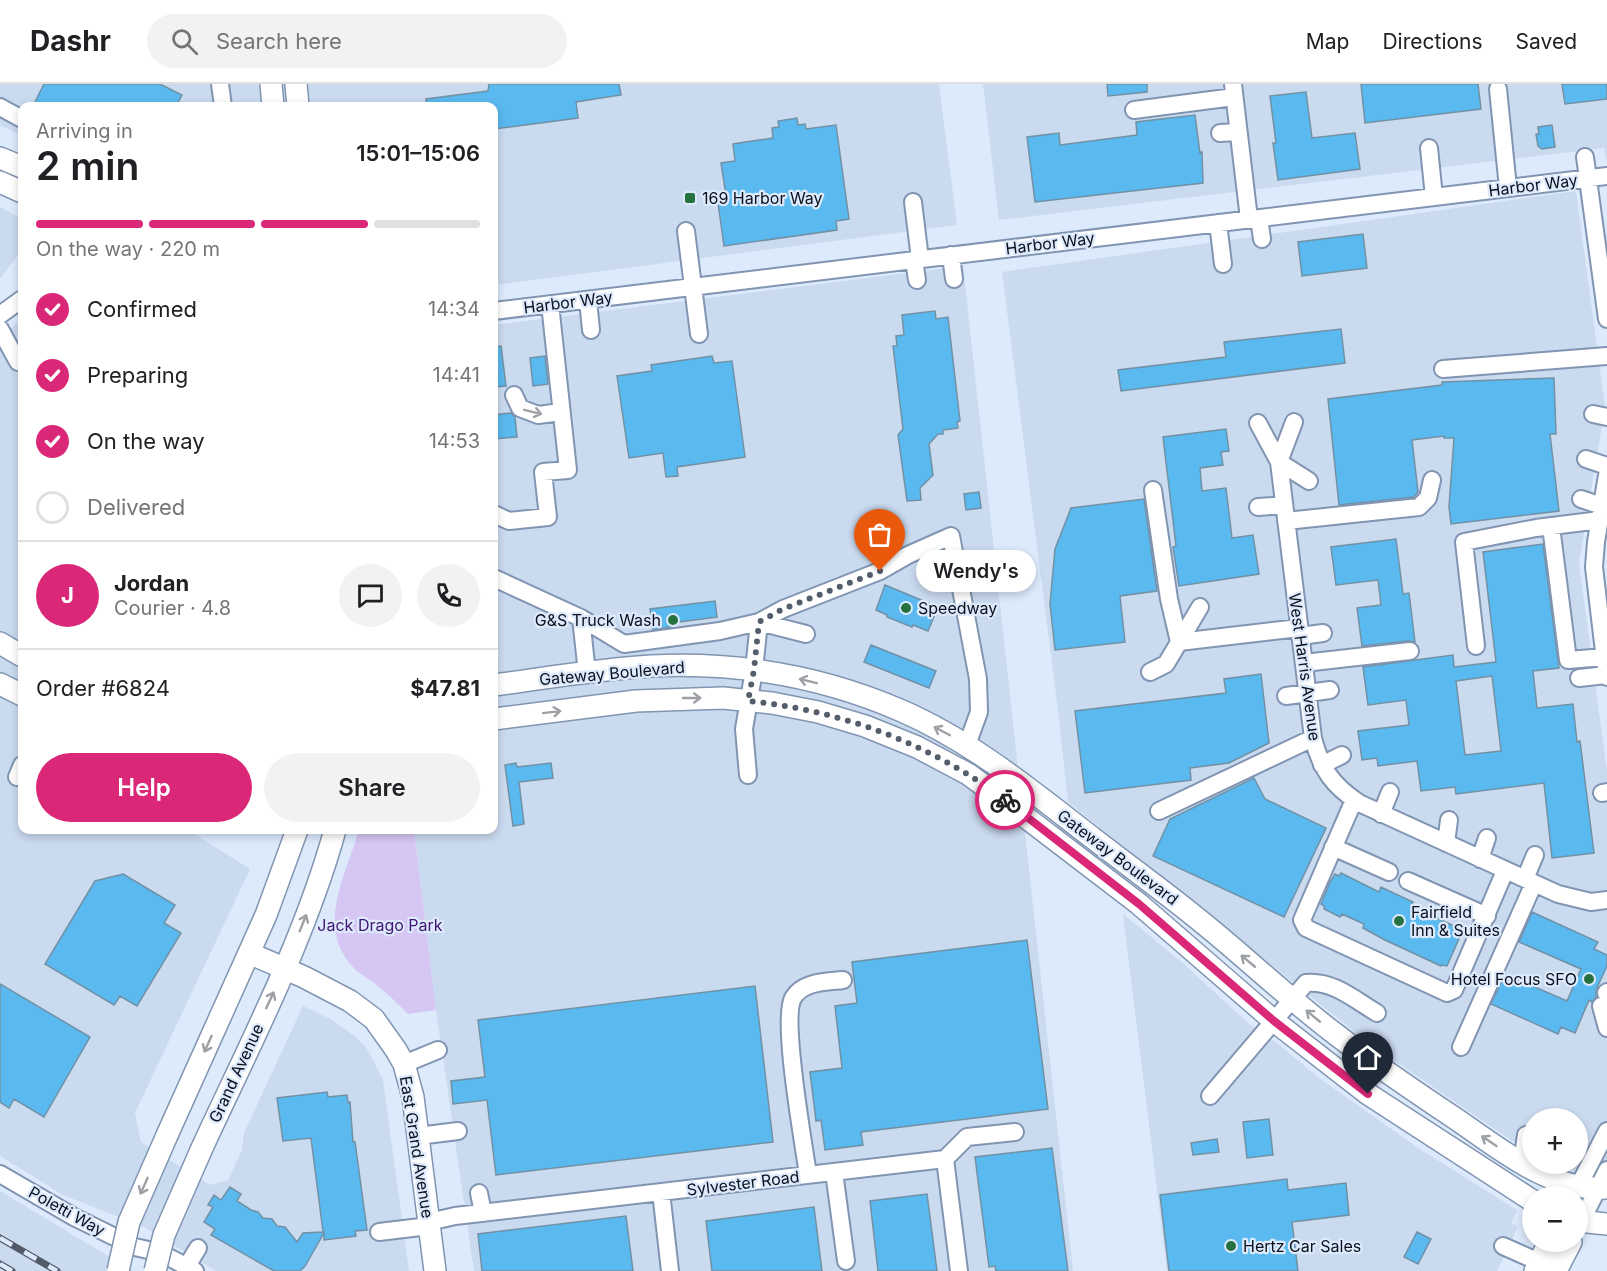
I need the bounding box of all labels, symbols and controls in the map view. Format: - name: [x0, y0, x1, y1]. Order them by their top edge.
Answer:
- search box: [147, 14, 567, 68]
- text: Dashr: [30, 24, 111, 58]
- icon: search: [168, 25, 201, 58]
- text: Search here: [216, 28, 342, 54]
- text: Map: [1306, 29, 1349, 54]
- text: Directions: [1382, 29, 1483, 54]
- text: Saved: [1516, 29, 1577, 54]
- text: Arriving in: [36, 119, 133, 143]
- text: 15:01–15:06: [356, 140, 480, 166]
- text: 2 min: [36, 142, 139, 189]
- street label: Harbor Way: [1487, 170, 1579, 200]
- place label: 169 Harbor Way: [702, 188, 823, 208]
- marker: 169 Harbor Way: [683, 191, 697, 205]
- street label: Harbor Way: [1004, 228, 1096, 258]
- text: On the way · 220 m: [36, 237, 220, 261]
- street label: Harbor Way: [522, 287, 614, 317]
- icon: check: [36, 293, 69, 326]
- text: Confirmed: [87, 296, 197, 322]
- text: 14:34: [428, 297, 480, 321]
- icon: check: [36, 359, 69, 392]
- text: Preparing: [87, 362, 188, 388]
- text: 14:41: [433, 363, 480, 387]
- one-way arrow: [523, 406, 542, 418]
- icon: check: [36, 425, 69, 458]
- text: On the way: [87, 428, 205, 454]
- text: 14:53: [429, 429, 480, 453]
- text: Delivered: [87, 494, 185, 520]
- pin: [854, 509, 905, 571]
- icon: bag: [863, 518, 896, 551]
- callout: Wendy's: [916, 550, 1036, 592]
- text: Wendy's: [933, 559, 1019, 583]
- button: chat: [339, 564, 402, 627]
- button: phone: [417, 564, 480, 627]
- text: Jordan: [114, 570, 189, 596]
- text: J: [61, 582, 74, 608]
- street label: West Harris Avenue: [1285, 592, 1325, 742]
- text: Courier · 4.8: [114, 596, 231, 620]
- place label: Speedway: [918, 598, 997, 618]
- marker: Speedway: [899, 601, 913, 615]
- place label: G&S Truck Wash: [535, 610, 661, 630]
- marker: G&S Truck Wash: [666, 613, 680, 627]
- street label: Gateway Boulevard: [538, 657, 686, 689]
- one-way arrow: [799, 674, 818, 686]
- text: Order #6824: [36, 675, 170, 701]
- text: $47.81: [410, 675, 480, 701]
- one-way arrow: [682, 692, 702, 704]
- one-way arrow: [541, 706, 561, 717]
- one-way arrow: [933, 725, 951, 736]
- button: Help: [36, 753, 252, 822]
- button: Share: [264, 753, 480, 822]
- courier: [975, 770, 1035, 830]
- icon: bike: [989, 784, 1022, 817]
- street label: Gateway Boulevard: [1054, 805, 1182, 909]
- place label: Fairfield Inn & Suites: [1411, 902, 1500, 940]
- one-way arrow: [299, 914, 310, 933]
- marker: Fairfield Inn & Suites: [1392, 914, 1406, 928]
- park label: Jack Drago Park: [317, 915, 443, 935]
- one-way arrow: [1241, 954, 1256, 968]
- place label: Hotel Focus SFO: [1451, 969, 1577, 989]
- marker: Hotel Focus SFO: [1582, 972, 1596, 986]
- one-way arrow: [264, 991, 276, 1009]
- one-way arrow: [1306, 1009, 1321, 1023]
- street label: Grand Avenue: [204, 1020, 268, 1126]
- pin: [1342, 1032, 1393, 1094]
- one-way arrow: [201, 1035, 213, 1053]
- icon: home: [1351, 1041, 1384, 1074]
- street label: East Grand Avenue: [396, 1074, 438, 1220]
- map controls: [1522, 1108, 1588, 1252]
- button: +: [1522, 1108, 1588, 1174]
- one-way arrow: [1482, 1135, 1498, 1147]
- street label: Sylvester Road: [686, 1166, 800, 1200]
- one-way arrow: [137, 1177, 149, 1195]
- street label: Poletti Way: [25, 1182, 109, 1240]
- button: −: [1522, 1186, 1588, 1252]
- place label: Hertz Car Sales: [1243, 1236, 1361, 1256]
- marker: Hertz Car Sales: [1224, 1239, 1238, 1253]

